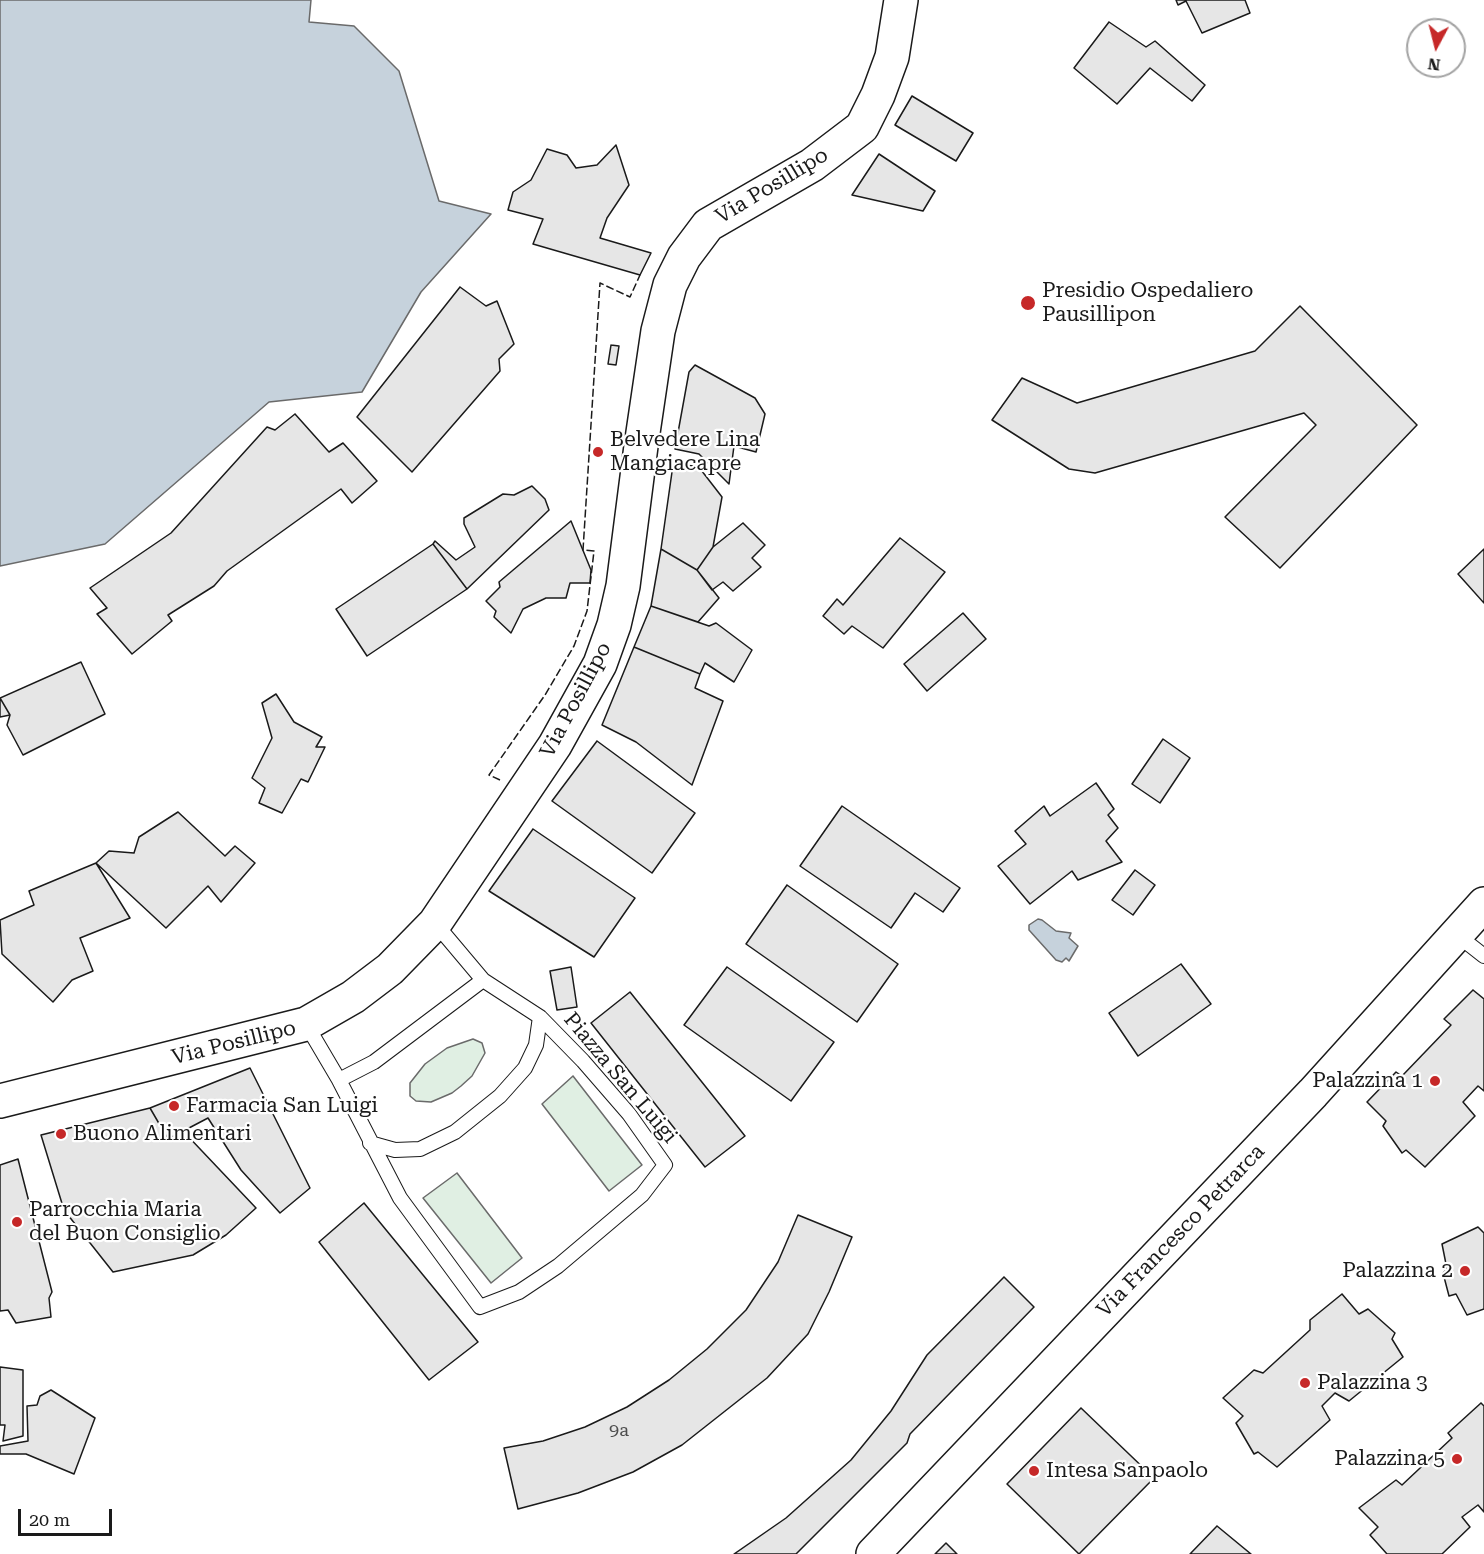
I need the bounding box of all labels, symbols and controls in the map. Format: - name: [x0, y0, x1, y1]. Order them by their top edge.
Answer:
- north arrow: [1406, 18, 1466, 78]
- text: N: [1427, 54, 1441, 75]
- street label: Via Posillipo: [711, 142, 833, 230]
- place label: Presidio Ospedaliero Pausillipon: [1042, 278, 1253, 328]
- marker: Presidio Ospedaliero Pausillipon: [1019, 294, 1037, 312]
- place label: Belvedere Lina Mangiacapre: [610, 427, 760, 477]
- marker: Belvedere Lina Mangiacapre: [591, 445, 605, 459]
- street label: Via Posillipo: [535, 638, 617, 762]
- street label: Piazza San Luigi: [558, 1007, 682, 1149]
- street label: Via Posillipo: [169, 1015, 299, 1071]
- place label: Palazzina 1: [1312, 1068, 1423, 1094]
- marker: Palazzina 1: [1428, 1074, 1442, 1088]
- place label: Farmacia San Luigi: [186, 1093, 378, 1119]
- marker: Farmacia San Luigi: [167, 1099, 181, 1113]
- place label: Buono Alimentari: [73, 1121, 251, 1147]
- marker: Buono Alimentari: [54, 1127, 68, 1141]
- street label: Via Francesco Petrarca: [1092, 1139, 1270, 1323]
- place label: Parrocchia Maria del Buon Consiglio: [29, 1197, 221, 1247]
- marker: Parrocchia Maria del Buon Consiglio: [10, 1215, 24, 1229]
- place label: Palazzina 2: [1342, 1258, 1453, 1284]
- marker: Palazzina 2: [1458, 1264, 1472, 1278]
- place label: Palazzina 3: [1317, 1370, 1428, 1396]
- marker: Palazzina 3: [1298, 1376, 1312, 1390]
- house number: 9a: [609, 1420, 629, 1442]
- place label: Palazzina 5: [1334, 1446, 1445, 1472]
- marker: Palazzina 5: [1450, 1452, 1464, 1466]
- place label: Intesa Sanpaolo: [1046, 1458, 1208, 1484]
- marker: Intesa Sanpaolo: [1027, 1464, 1041, 1478]
- scale bar: [21, 1497, 116, 1535]
- text: 20 m: [29, 1509, 70, 1530]

